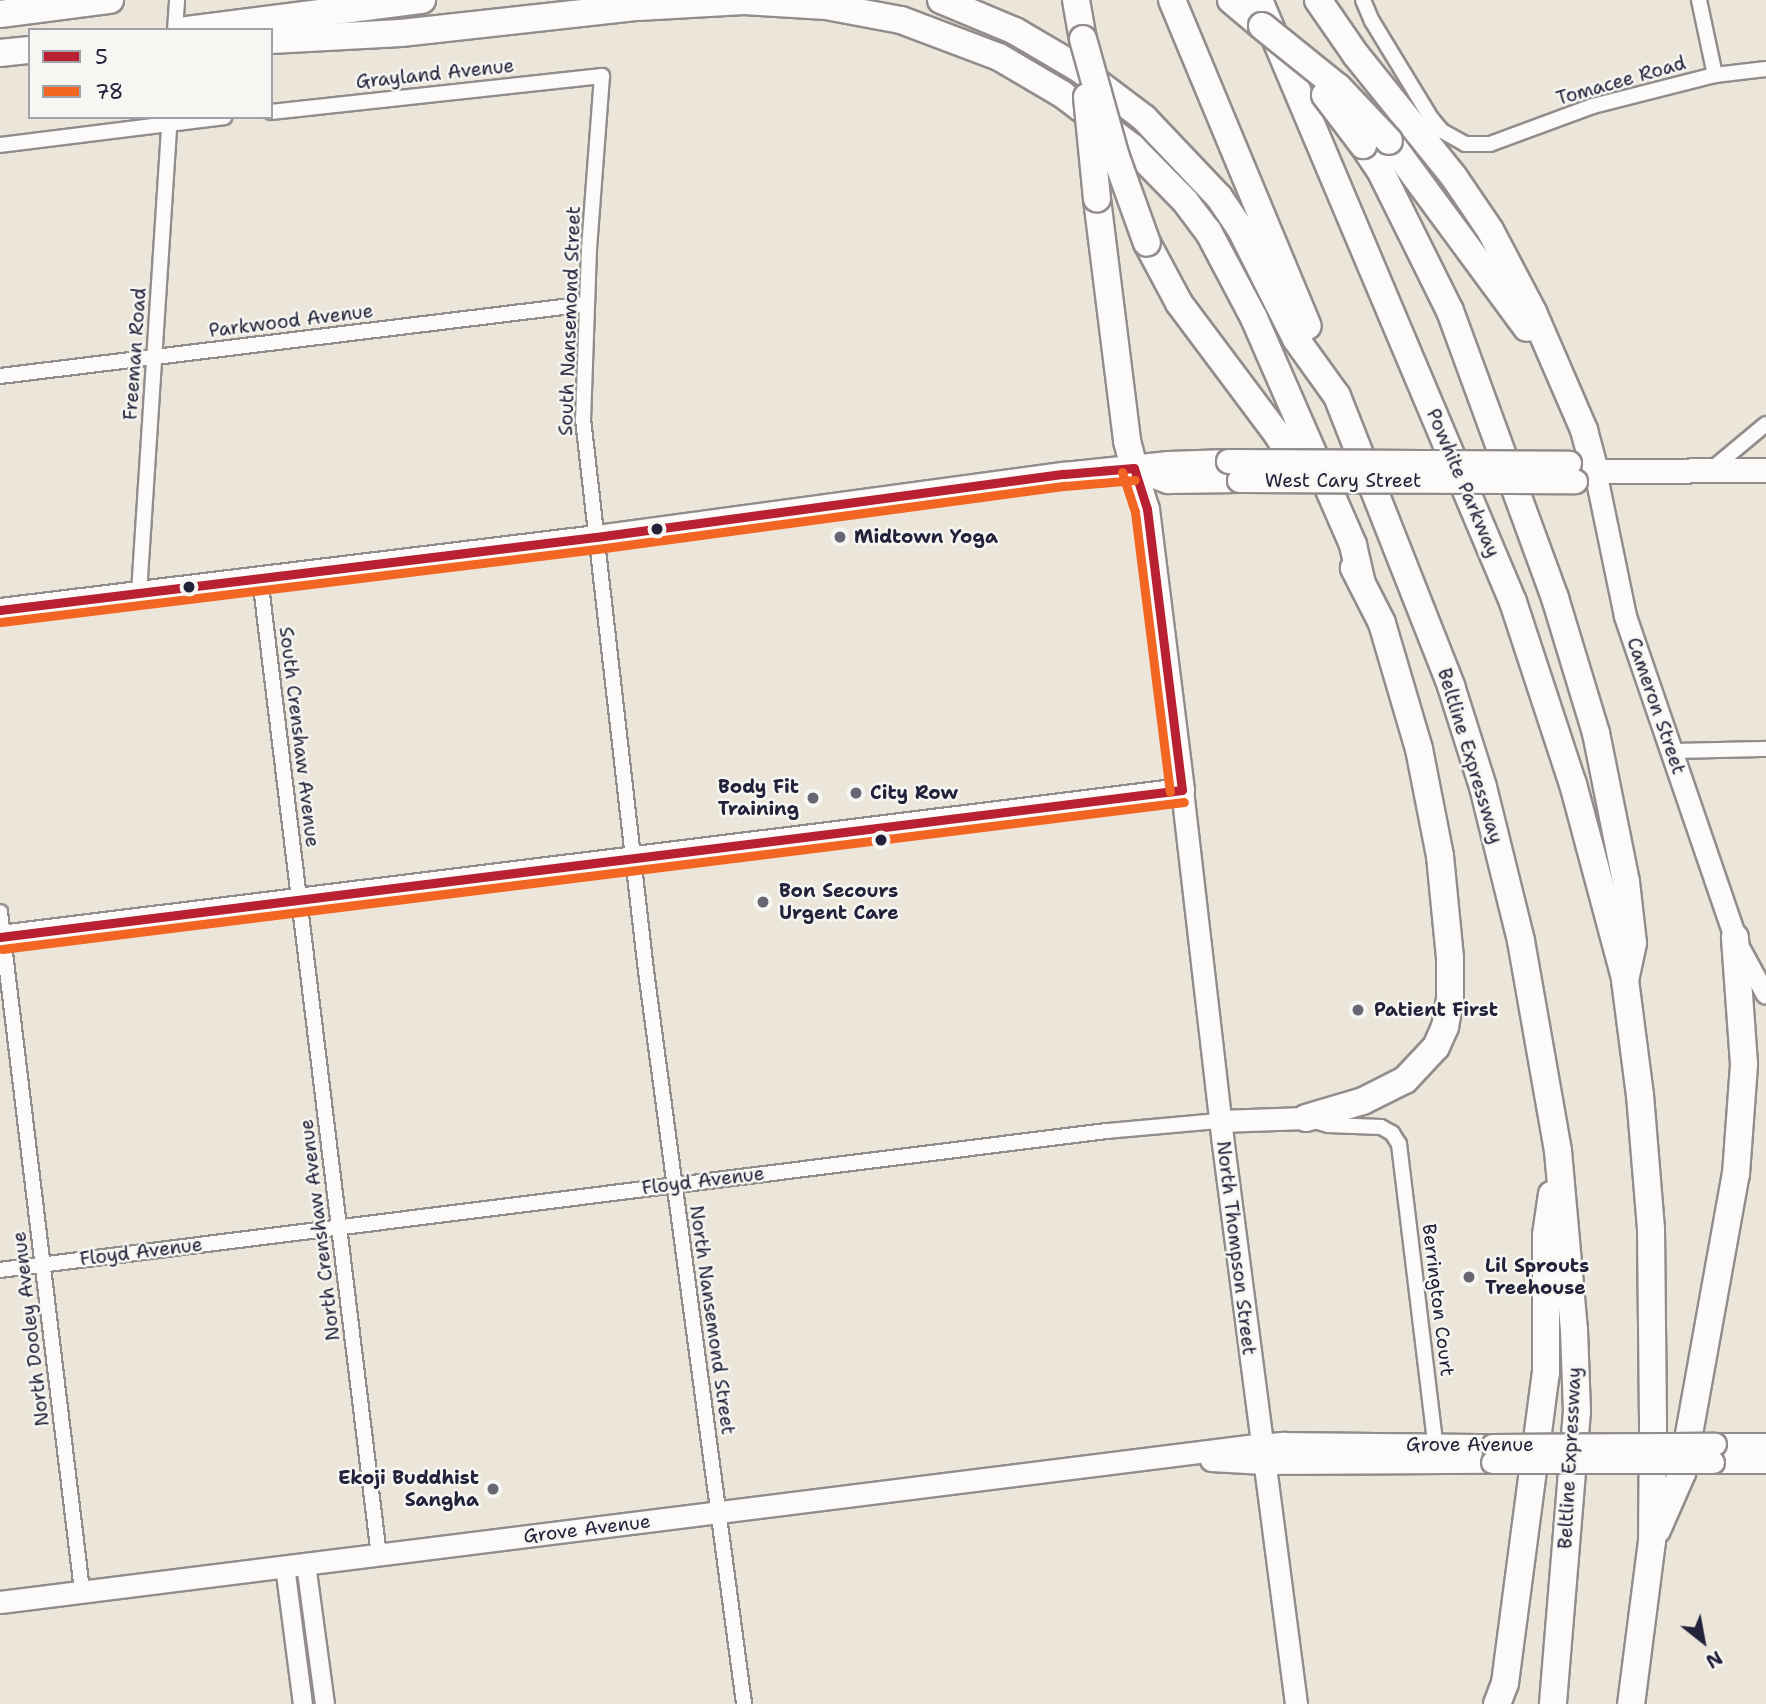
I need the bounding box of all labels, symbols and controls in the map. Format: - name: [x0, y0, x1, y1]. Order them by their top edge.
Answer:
- legend: [28, 28, 273, 119]
- text: 5: [95, 43, 108, 71]
- street label: Tomacee Road: [1554, 52, 1688, 110]
- street label: Grayland Avenue: [355, 54, 515, 94]
- text: 78: [95, 78, 124, 106]
- street label: South Nansemond Street: [555, 206, 585, 436]
- street label: Freeman Road: [119, 287, 151, 421]
- street label: Parkwood Avenue: [208, 300, 374, 342]
- street label: Powhite Parkway: [1421, 405, 1505, 561]
- street label: West Cary Street: [1265, 470, 1421, 492]
- unlabelled marker: [650, 522, 664, 536]
- place label: Midtown Yoga: [854, 526, 998, 548]
- marker: Midtown Yoga: [832, 529, 848, 545]
- unlabelled marker: [182, 580, 196, 594]
- street label: South Crenshaw Avenue: [274, 625, 324, 849]
- street label: Cameron Street: [1622, 635, 1690, 777]
- street label: Beltline Expressway: [1432, 666, 1508, 846]
- place label: Body Fit Training: [718, 776, 799, 820]
- place label: City Row: [870, 782, 958, 804]
- marker: City Row: [848, 785, 864, 801]
- marker: Body Fit Training: [805, 790, 821, 806]
- unlabelled marker: [874, 833, 888, 847]
- place label: Bon Secours Urgent Care: [779, 880, 899, 924]
- marker: Bon Secours Urgent Care: [753, 892, 773, 912]
- place label: Patient First: [1374, 999, 1498, 1021]
- marker: Patient First: [1348, 1000, 1368, 1020]
- street label: North Crenshaw Avenue: [295, 1118, 345, 1342]
- street label: North Thompson Street: [1212, 1140, 1260, 1356]
- street label: Floyd Avenue: [640, 1162, 766, 1200]
- street label: North Nansemond Street: [685, 1204, 739, 1436]
- street label: Berrington Court: [1417, 1222, 1459, 1378]
- street label: North Dooley Avenue: [8, 1230, 54, 1428]
- street label: Floyd Avenue: [78, 1233, 204, 1271]
- place label: Lil Sprouts Treehouse: [1485, 1255, 1589, 1299]
- marker: Lil Sprouts Treehouse: [1459, 1267, 1479, 1287]
- street label: Beltline Expressway: [1554, 1366, 1586, 1550]
- street label: Grove Avenue: [1406, 1434, 1534, 1456]
- place label: Ekoji Buddhist Sangha: [338, 1467, 479, 1511]
- marker: Ekoji Buddhist Sangha: [485, 1481, 501, 1497]
- street label: Grove Avenue: [522, 1510, 652, 1548]
- north arrow: [1668, 1606, 1738, 1676]
- text: N: [1701, 1645, 1727, 1674]

